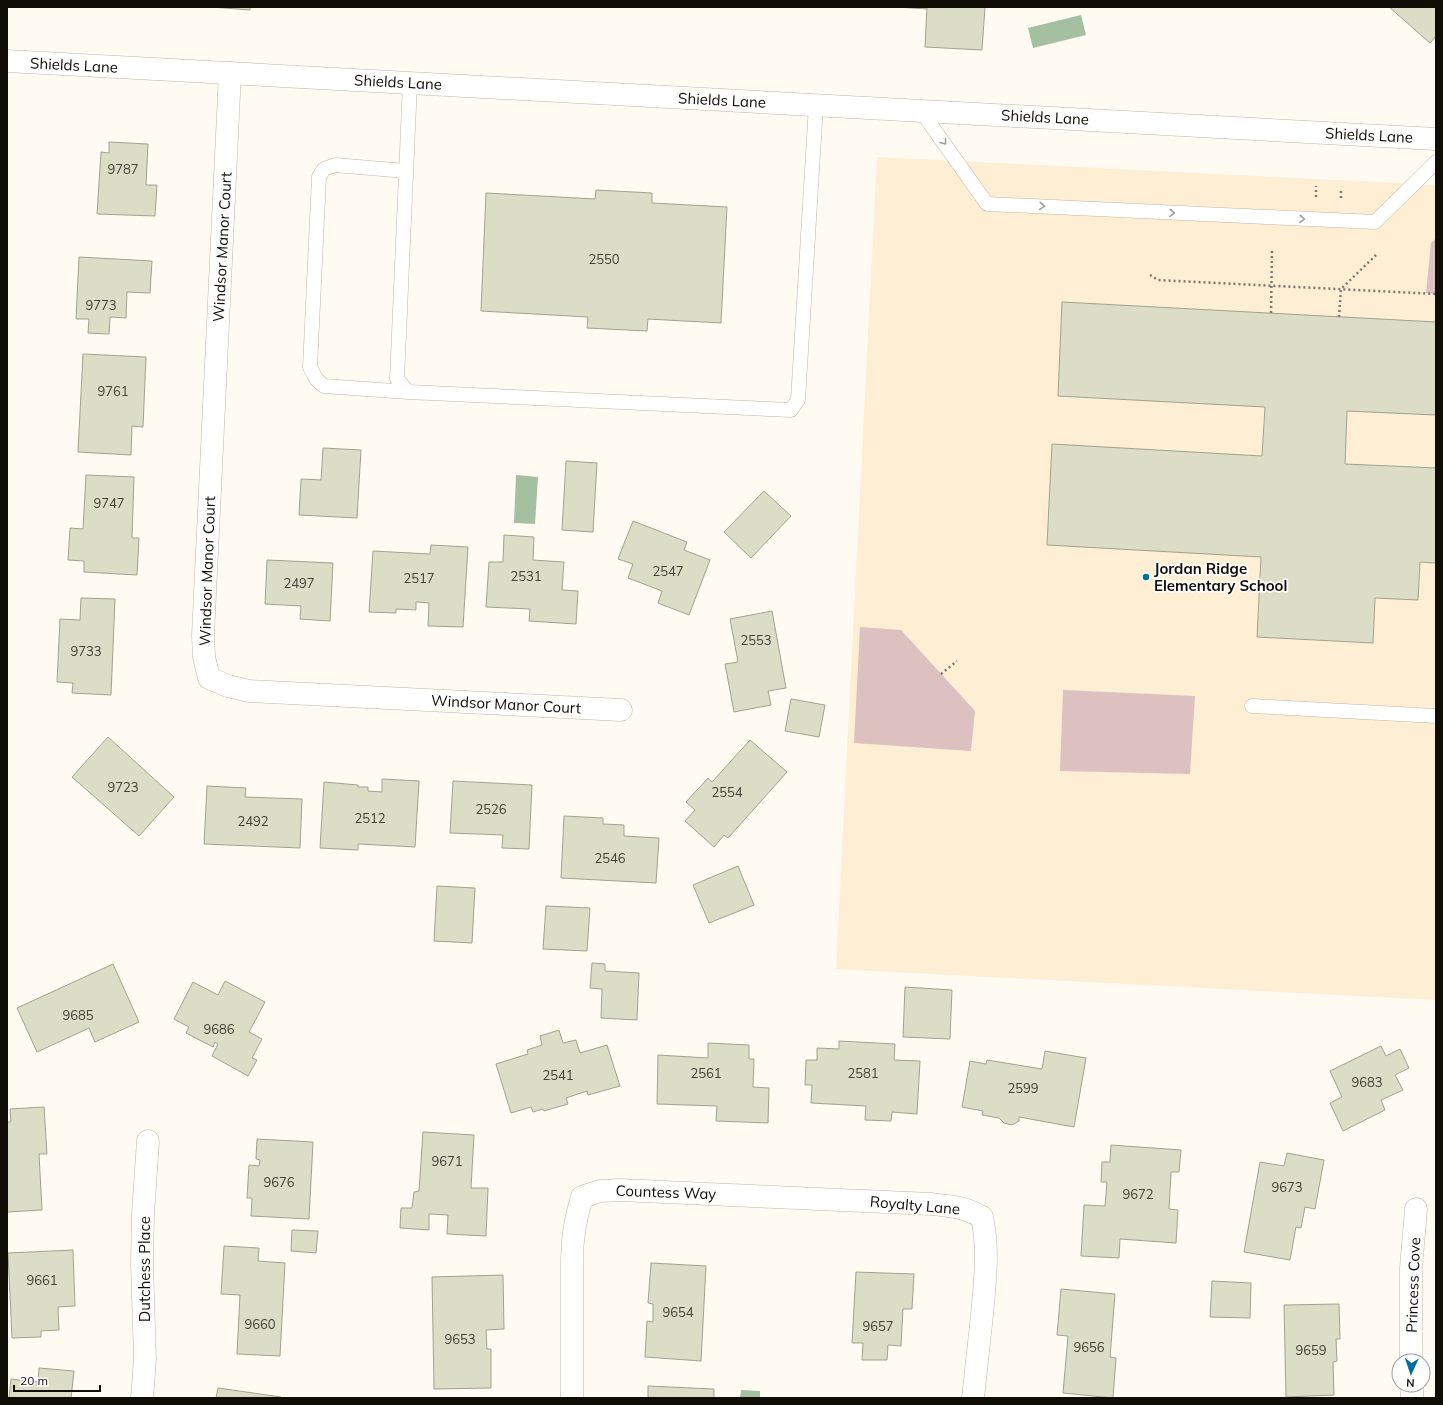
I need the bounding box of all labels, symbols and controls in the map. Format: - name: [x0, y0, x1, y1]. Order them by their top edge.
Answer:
- street label: Shields Lane: [30, 53, 118, 77]
- street label: Shields Lane: [354, 70, 442, 94]
- street label: Shields Lane: [678, 88, 766, 112]
- street label: Shields Lane: [1001, 105, 1089, 129]
- street label: Shields Lane: [1325, 123, 1413, 147]
- one-way arrow: [939, 138, 946, 145]
- house number: 9787: [107, 161, 139, 177]
- street label: Windsor Manor Court: [209, 172, 235, 322]
- one-way arrow: [1039, 202, 1045, 211]
- one-way arrow: [1169, 208, 1175, 217]
- one-way arrow: [1299, 214, 1305, 223]
- house number: 2550: [588, 251, 620, 267]
- house number: 9773: [85, 297, 117, 313]
- house number: 9761: [97, 383, 129, 399]
- house number: 9747: [93, 495, 125, 511]
- street label: Windsor Manor Court: [195, 496, 219, 646]
- place label: Jordan Ridge Elementary School: [1154, 559, 1287, 595]
- house number: 2547: [652, 563, 684, 579]
- house number: 2531: [510, 568, 542, 584]
- house number: 2517: [403, 570, 435, 586]
- marker: Jordan Ridge Elementary School: [1141, 572, 1151, 582]
- house number: 2497: [283, 575, 315, 591]
- house number: 2553: [740, 632, 772, 648]
- house number: 9733: [70, 643, 102, 659]
- street label: Windsor Manor Court: [431, 691, 581, 717]
- house number: 9723: [107, 779, 139, 795]
- house number: 2554: [711, 784, 743, 800]
- house number: 2526: [475, 801, 507, 817]
- house number: 2512: [354, 810, 386, 826]
- house number: 2492: [237, 813, 269, 829]
- house number: 2546: [594, 850, 626, 866]
- house number: 9685: [62, 1007, 94, 1023]
- house number: 9686: [203, 1021, 235, 1037]
- house number: 2561: [690, 1065, 722, 1081]
- house number: 2581: [847, 1065, 879, 1081]
- house number: 2541: [542, 1067, 574, 1083]
- house number: 9683: [1351, 1074, 1383, 1090]
- house number: 2599: [1007, 1080, 1039, 1096]
- house number: 9671: [431, 1153, 463, 1169]
- house number: 9676: [263, 1174, 295, 1190]
- house number: 9673: [1271, 1179, 1303, 1195]
- street label: Countess Way: [615, 1181, 717, 1203]
- house number: 9672: [1122, 1186, 1154, 1202]
- street label: Royalty Lane: [869, 1192, 961, 1218]
- street label: Dutchess Place: [135, 1216, 154, 1322]
- street label: Princess Cove: [1402, 1237, 1424, 1333]
- house number: 9661: [26, 1272, 58, 1288]
- house number: 9654: [662, 1304, 694, 1320]
- house number: 9660: [244, 1316, 276, 1332]
- house number: 9657: [862, 1318, 894, 1334]
- house number: 9653: [444, 1331, 476, 1347]
- house number: 9656: [1073, 1339, 1105, 1355]
- house number: 9659: [1295, 1342, 1327, 1358]
- north arrow: [1391, 1353, 1431, 1393]
- scale bar: [14, 1367, 100, 1393]
- text: 20 m: [20, 1373, 48, 1388]
- text: N: [1406, 1376, 1415, 1390]

